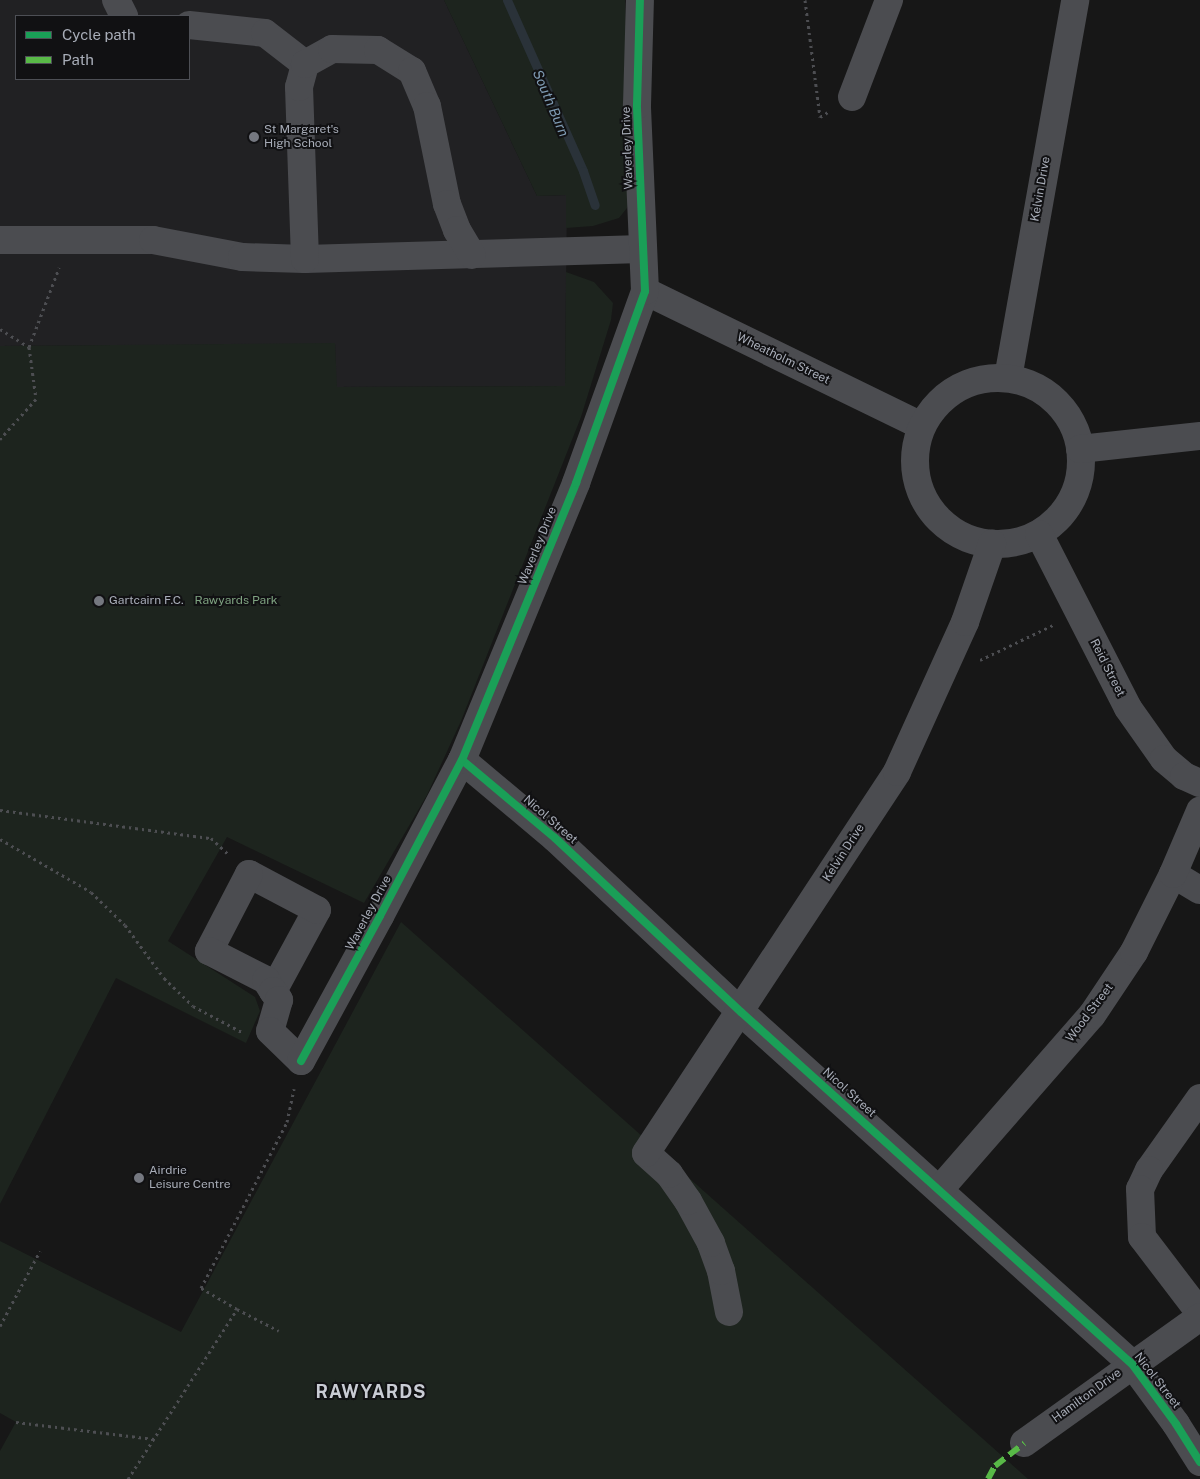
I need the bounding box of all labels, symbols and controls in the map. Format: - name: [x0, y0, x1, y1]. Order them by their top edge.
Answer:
- legend: [15, 15, 190, 80]
- text: Cycle path: [62, 26, 136, 43]
- text: Path: [62, 51, 94, 68]
- water label: South Burn: [529, 67, 573, 139]
- street label: Waverley Drive: [619, 106, 637, 190]
- place label: St Margaret's High School: [264, 123, 339, 151]
- marker: St Margaret's High School: [248, 131, 260, 143]
- street label: Kelvin Drive: [1028, 155, 1054, 223]
- street label: Wheatholm Street: [734, 330, 832, 388]
- street label: Waverley Drive: [516, 505, 560, 587]
- place label: Gartcairn F.C.: [109, 594, 184, 608]
- park label: Rawyards Park: [194, 594, 278, 608]
- marker: Gartcairn F.C.: [93, 595, 105, 607]
- street label: Reid Street: [1086, 637, 1128, 699]
- street label: Nicol Street: [520, 793, 580, 847]
- street label: Kelvin Drive: [820, 822, 868, 884]
- street label: Waverley Drive: [343, 873, 395, 953]
- street label: Wood Street: [1063, 981, 1117, 1045]
- street label: Nicol Street: [819, 1065, 879, 1121]
- place label: Airdrie Leisure Centre: [149, 1164, 231, 1192]
- marker: Airdrie Leisure Centre: [133, 1172, 145, 1184]
- street label: Nicol Street: [1131, 1350, 1183, 1412]
- street label: Hamilton Drive: [1050, 1366, 1124, 1426]
- district label: RAWYARDS: [314, 1381, 428, 1403]

